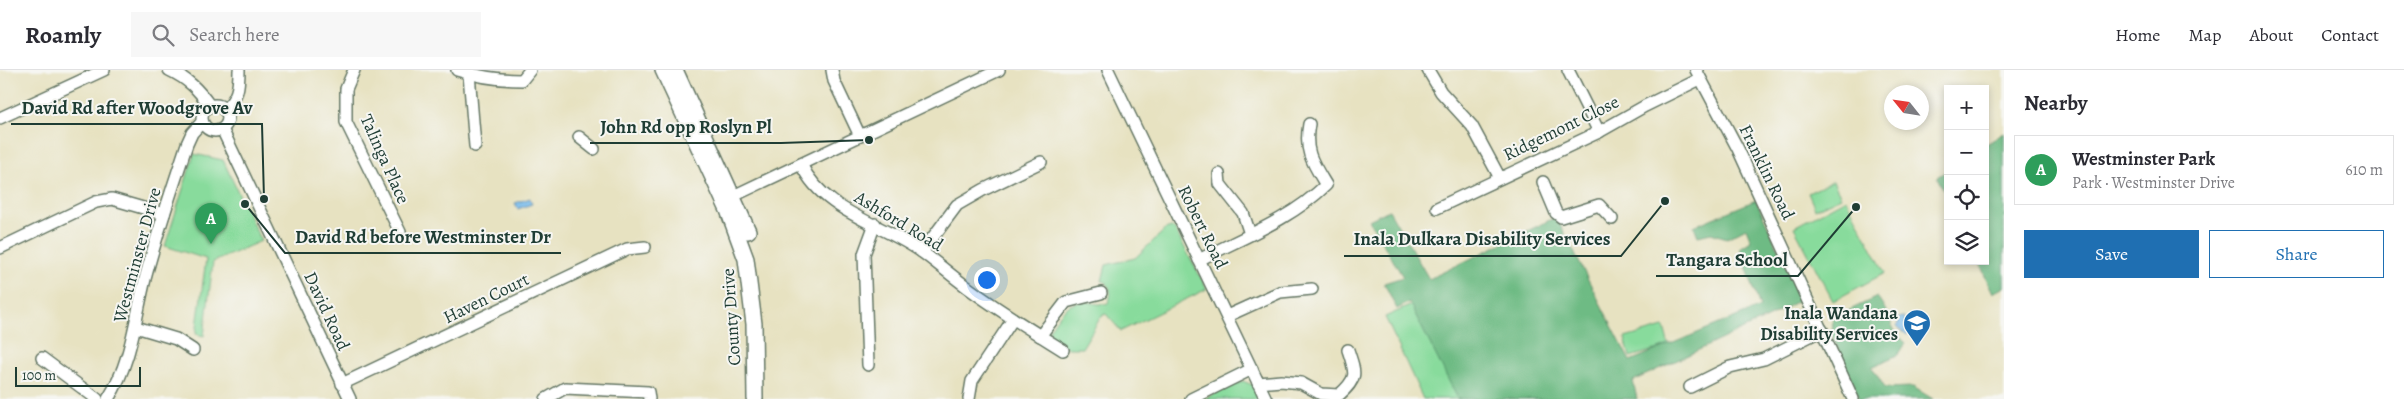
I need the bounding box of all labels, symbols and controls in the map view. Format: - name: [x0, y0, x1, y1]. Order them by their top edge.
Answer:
- search box: [131, 12, 481, 57]
- text: Roamly: [25, 19, 101, 51]
- icon: search: [149, 21, 177, 49]
- text: Search here: [189, 22, 280, 48]
- text: Home: [2115, 23, 2160, 47]
- text: Map: [2188, 23, 2221, 47]
- text: About: [2249, 23, 2293, 47]
- text: Contact: [2321, 23, 2379, 47]
- north arrow: [1884, 85, 1929, 130]
- map controls: [1944, 85, 1989, 265]
- button: +: [1944, 85, 1989, 130]
- text: Nearby: [2024, 89, 2087, 117]
- callout: David Rd after Woodgrove Av: [11, 90, 262, 124]
- street label: Ridgemont Close: [1499, 90, 1623, 166]
- text: David Rd after Woodgrove Av: [21, 95, 254, 121]
- callout: John Rd opp Roslyn Pl: [590, 109, 781, 143]
- street label: Talinga Place: [355, 110, 415, 208]
- text: John Rd opp Roslyn Pl: [600, 114, 772, 140]
- street label: Franklin Road: [1734, 120, 1801, 224]
- button: −: [1944, 130, 1989, 175]
- text: Westminster Park: [2072, 146, 2215, 172]
- text: A: [2036, 159, 2046, 181]
- text: 610 m: [2345, 159, 2383, 181]
- text: Park · Westminster Drive: [2072, 172, 2235, 194]
- button: locate: [1944, 175, 1989, 220]
- street label: Robert Road: [1172, 181, 1234, 273]
- street label: Westminster Drive: [107, 185, 167, 326]
- street label: Ashford Road: [849, 185, 948, 257]
- pin: A: [195, 203, 227, 244]
- callout: David Rd before Westminster Dr: [285, 219, 561, 253]
- button: layers: [1944, 220, 1989, 265]
- callout: Inala Dulkara Disability Services: [1344, 222, 1621, 256]
- text: David Rd before Westminster Dr: [295, 224, 551, 250]
- text: Inala Dulkara Disability Services: [1354, 226, 1611, 252]
- button: Save: [2024, 230, 2199, 278]
- button: Share: [2209, 230, 2384, 278]
- callout: Tangara School: [1656, 242, 1798, 276]
- text: Tangara School: [1666, 247, 1788, 273]
- street label: Haven Court: [439, 267, 533, 329]
- your location: [974, 267, 1000, 293]
- street label: David Road: [298, 268, 356, 355]
- street label: County Drive: [716, 268, 746, 366]
- place label: Inala Wandana Disability Services: [1760, 301, 1898, 346]
- school or university icon: Inala Wandana Disability Services: [1902, 308, 1932, 347]
- scale bar: [15, 364, 141, 387]
- text: 100 m: [22, 366, 56, 385]

